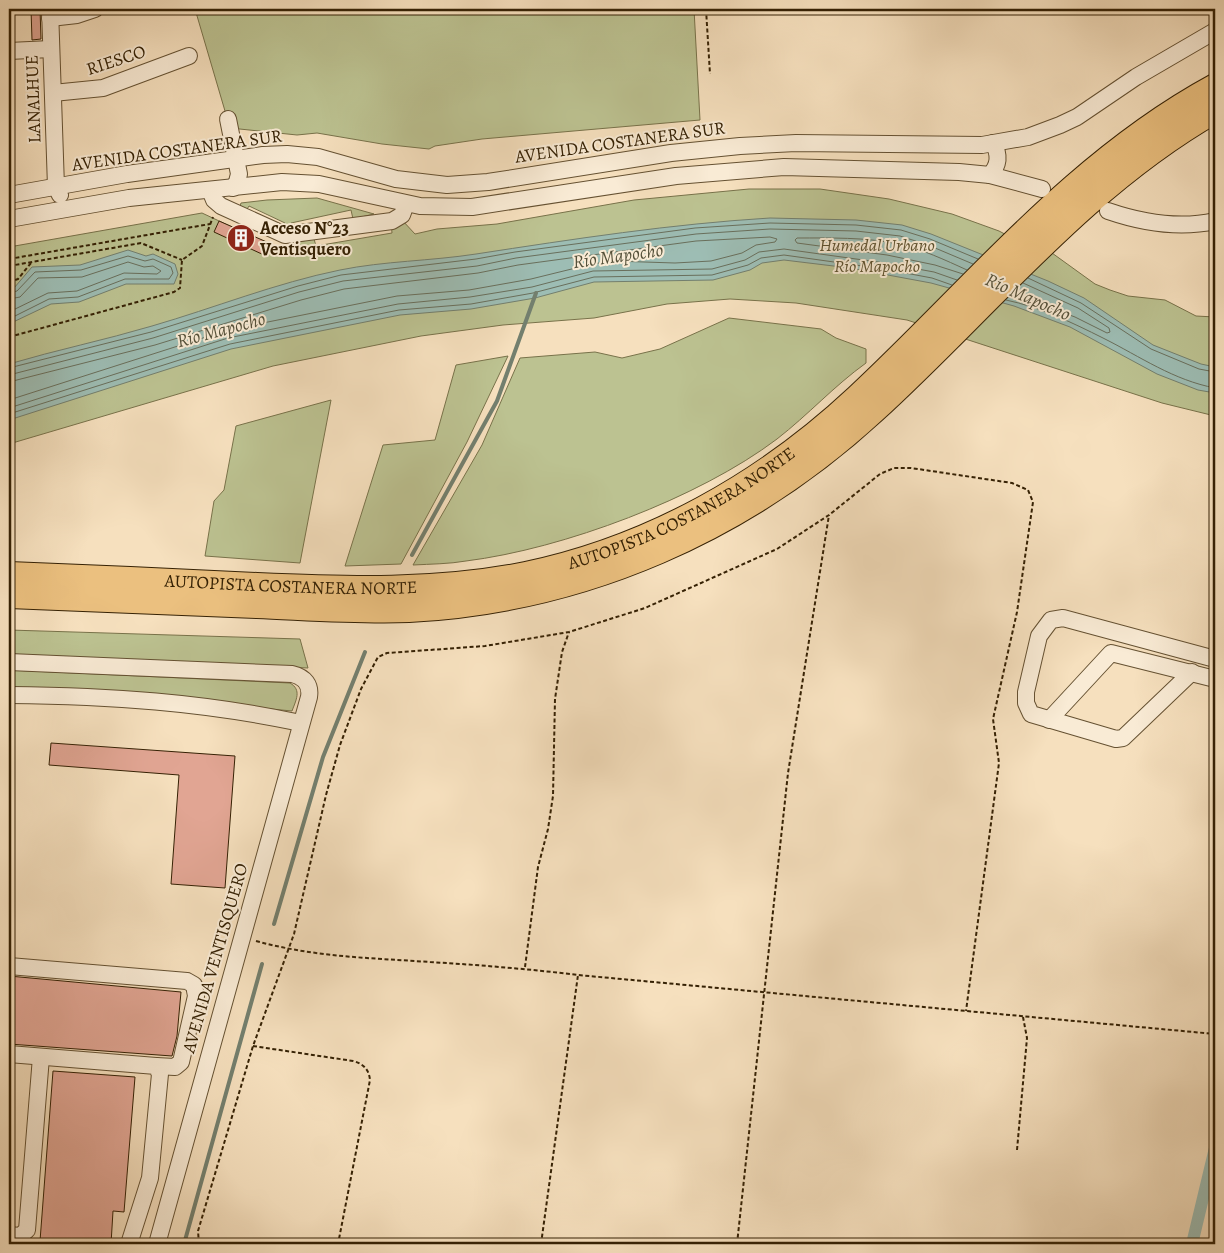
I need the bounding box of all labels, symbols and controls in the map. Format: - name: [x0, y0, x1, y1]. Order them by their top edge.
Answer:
- street label: RIESCO: [83, 39, 149, 81]
- street label: LANALHUE: [19, 54, 47, 144]
- street label: AVENIDA COSTANERA SUR: [512, 115, 727, 169]
- street label: AVENIDA COSTANERA SUR: [69, 123, 284, 177]
- place label: Acceso N°23 Ventisquero: [259, 216, 351, 261]
- building icon: Acceso N°23 Ventisquero: [226, 223, 256, 253]
- park label: Humedal Urbano Río Mapocho: [819, 233, 935, 278]
- water label: Río Mapocho: [571, 237, 665, 275]
- water label: Río Mapocho: [981, 267, 1075, 327]
- water label: Río Mapocho: [174, 306, 268, 354]
- street label: AUTOPISTA COSTANERA NORTE: [564, 441, 800, 575]
- street label: AUTOPISTA COSTANERA NORTE: [163, 569, 418, 600]
- street label: AVENIDA VENTISQUERO: [176, 860, 254, 1057]

